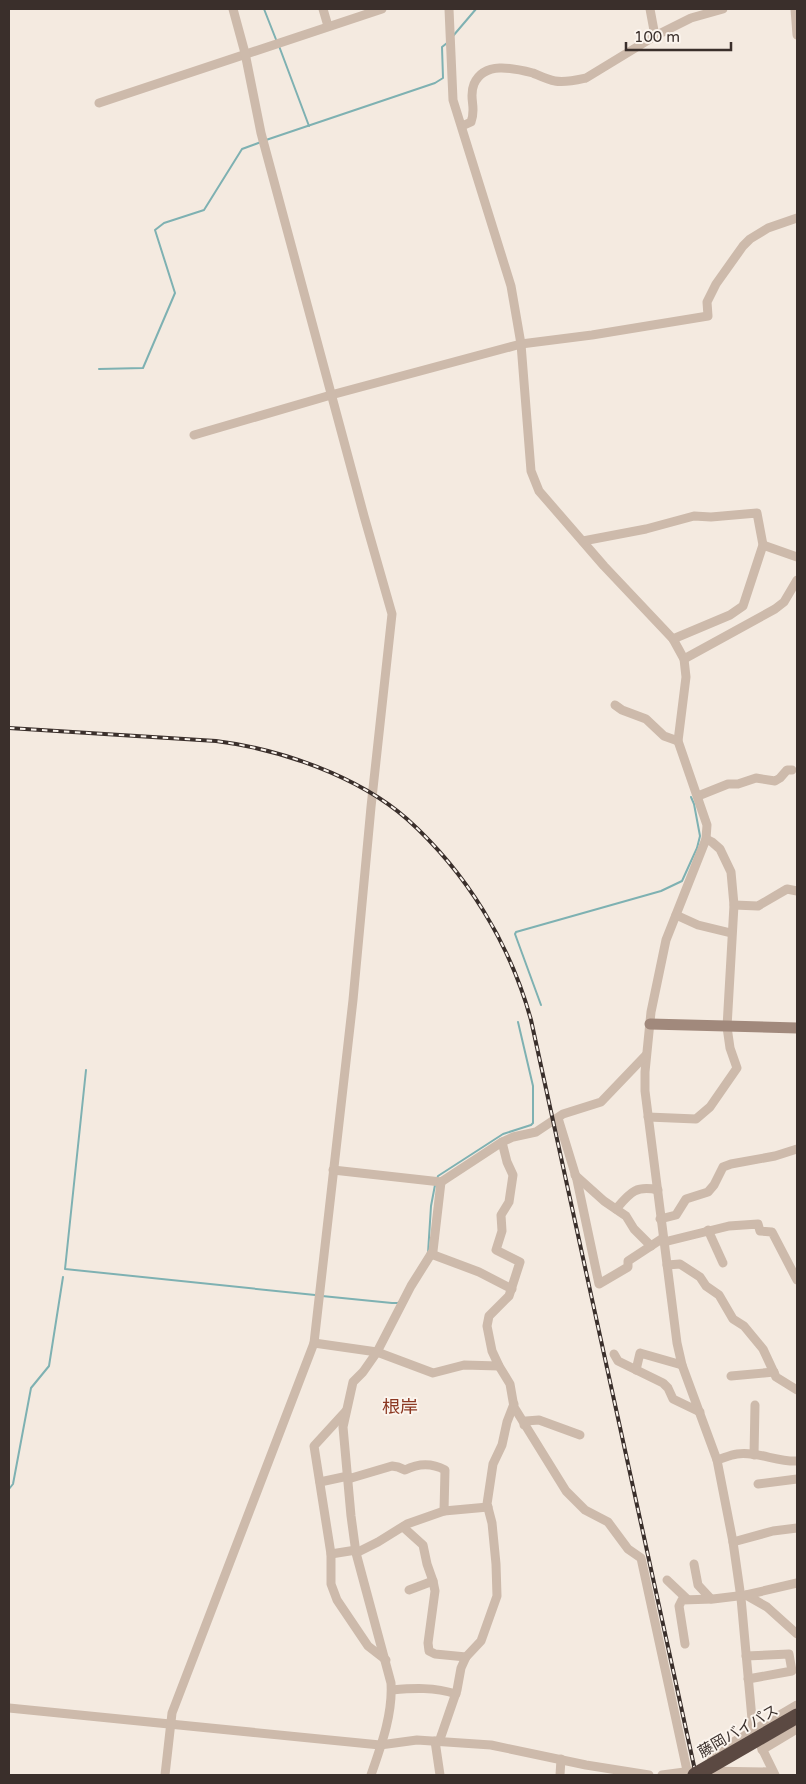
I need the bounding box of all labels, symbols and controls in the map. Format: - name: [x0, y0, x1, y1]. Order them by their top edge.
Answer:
- scale bar: [626, 20, 731, 52]
- text: 100 m: [634, 28, 680, 46]
- district label: 根岸: [382, 1396, 418, 1418]
- street label: 藤岡バイパス: [695, 1701, 781, 1761]

